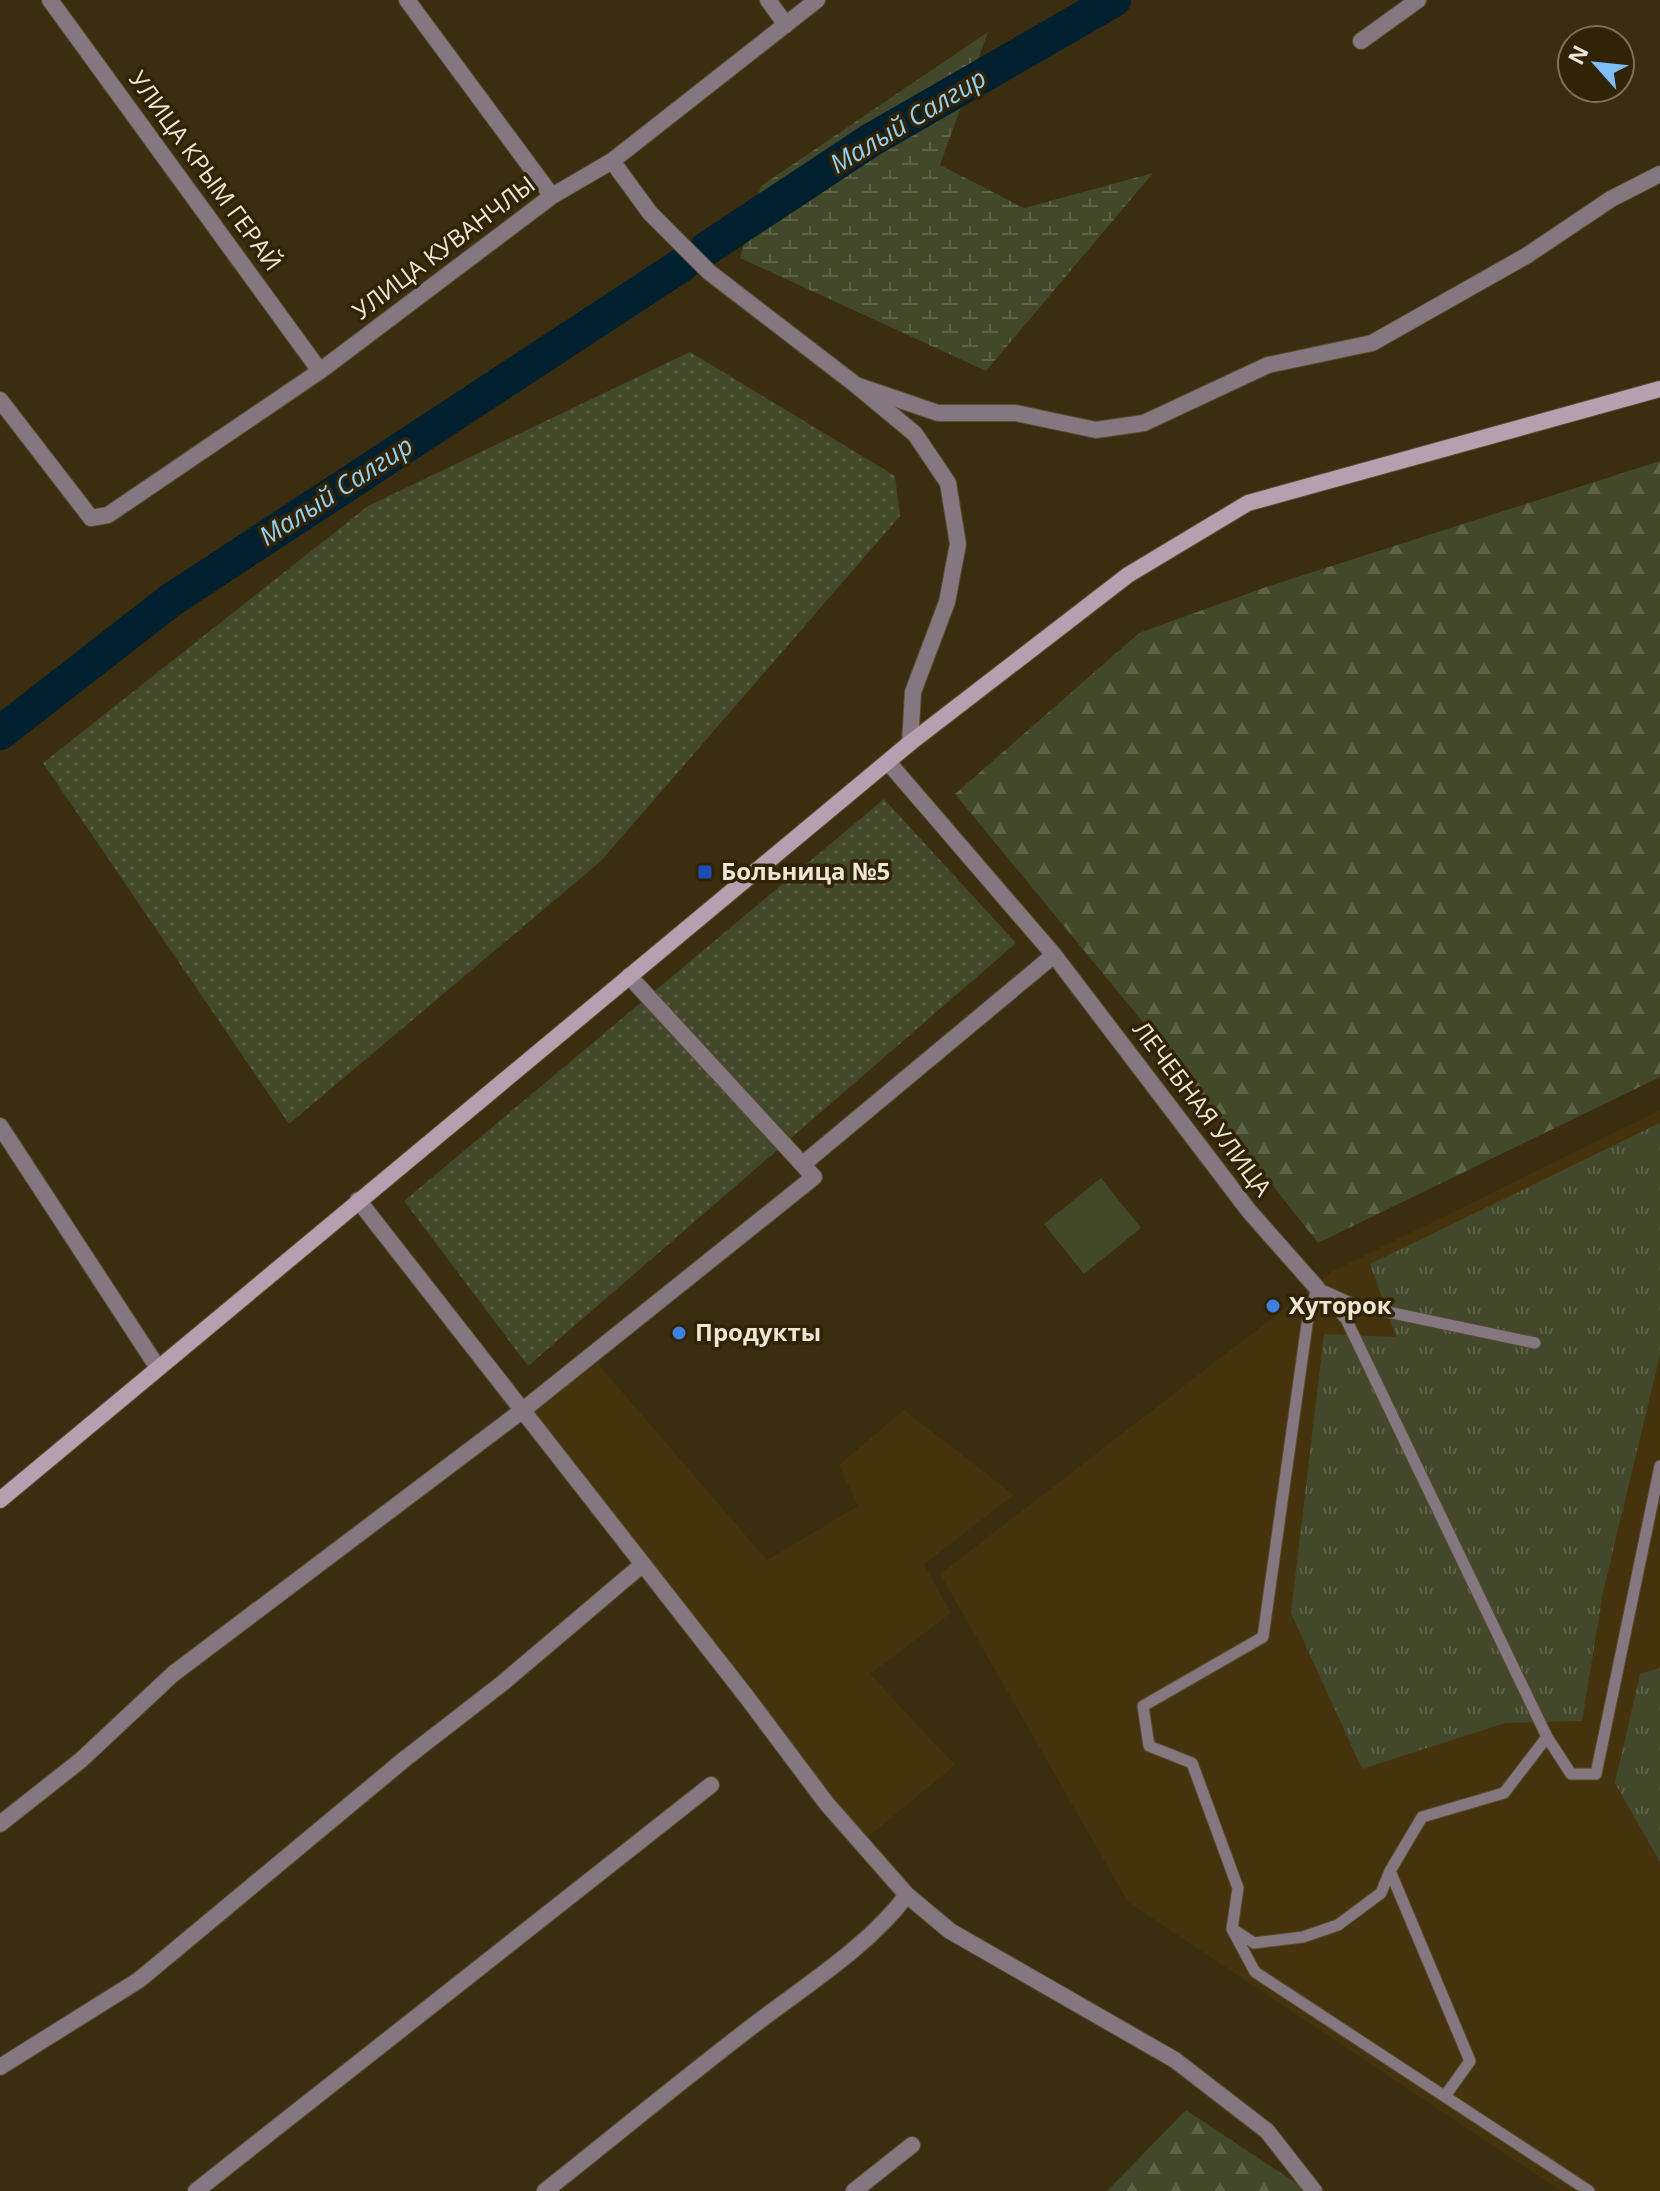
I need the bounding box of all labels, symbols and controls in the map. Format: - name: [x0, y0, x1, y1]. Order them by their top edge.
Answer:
- north arrow: [1556, 24, 1636, 104]
- text: N: [1560, 40, 1595, 69]
- water label: Малый Салгир: [822, 59, 993, 181]
- street label: УЛИЦА КРЫМ ГЕРАЙ: [122, 63, 290, 277]
- street label: УЛИЦА КУВАНЧЛЫ: [345, 167, 541, 326]
- water label: Малый Салгир: [252, 427, 419, 553]
- place label: Больница №5: [721, 854, 890, 887]
- marker: Больница №5: [696, 863, 714, 881]
- street label: ЛЕЧЕБНАЯ УЛИЦА: [1126, 1014, 1281, 1203]
- place label: Хуторок: [1289, 1288, 1392, 1321]
- marker: Хуторок: [1264, 1297, 1282, 1315]
- place label: Продукты: [695, 1315, 821, 1348]
- marker: Продукты: [670, 1324, 688, 1342]

